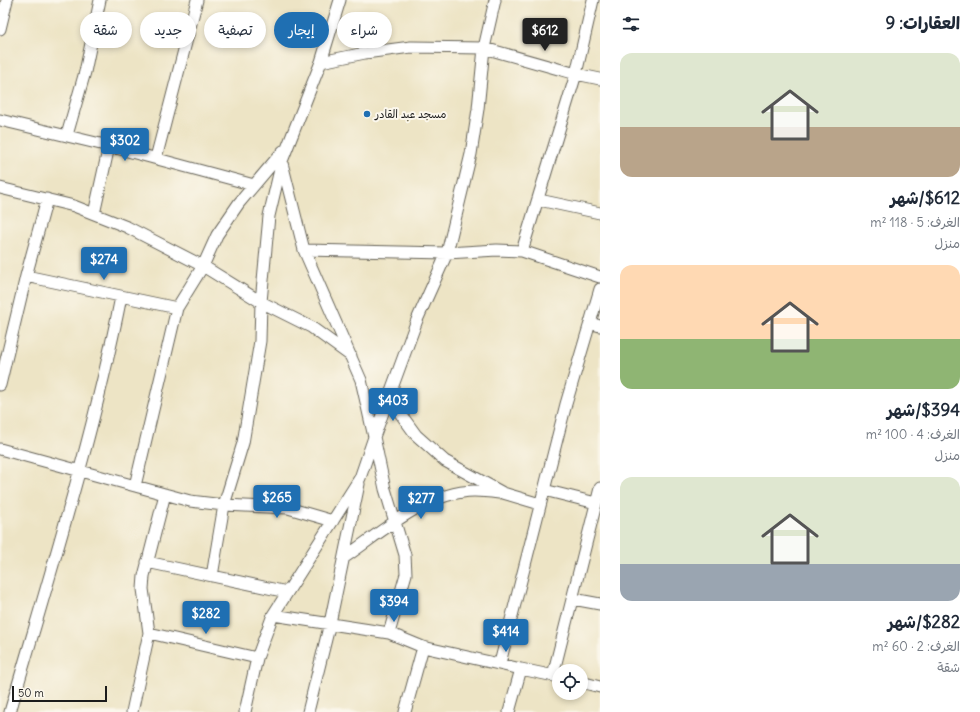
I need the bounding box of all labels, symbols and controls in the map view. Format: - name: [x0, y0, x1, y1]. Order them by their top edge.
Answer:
- chip: شقة: [80, 12, 132, 48]
- chip: جديد: [140, 12, 196, 48]
- chip: تصفية: [204, 12, 266, 48]
- chip: إيجار: [274, 12, 329, 48]
- chip: شراء: [337, 12, 392, 48]
- text: العقارات: 9: [885, 12, 960, 34]
- icon: filters: [620, 13, 642, 35]
- pin: $612: [521, 18, 569, 52]
- text: $612: [532, 22, 559, 39]
- icon: home: [754, 79, 826, 151]
- place label: مسجد عبد القادر: [374, 107, 446, 122]
- marker: مسجد عبد القادر: [362, 109, 372, 119]
- pin: $302: [101, 128, 149, 162]
- text: $302: [110, 132, 140, 149]
- text: $612/شهر: [890, 187, 960, 209]
- text: الغرف: 5 · 118 m²: [870, 214, 960, 231]
- text: منزل: [934, 235, 960, 252]
- pin: $274: [80, 247, 128, 281]
- text: $274: [90, 251, 118, 268]
- icon: home: [754, 291, 826, 363]
- pin: $403: [369, 388, 417, 422]
- text: $403: [378, 392, 408, 409]
- text: $394/شهر: [887, 399, 960, 421]
- text: الغرف: 4 · 100 m²: [866, 426, 960, 443]
- text: منزل: [934, 447, 960, 464]
- pin: $265: [253, 485, 301, 519]
- pin: $277: [397, 486, 445, 520]
- text: $265: [262, 489, 292, 506]
- text: $277: [407, 490, 435, 507]
- icon: home: [754, 503, 826, 575]
- pin: $394: [370, 589, 418, 623]
- text: $394: [379, 593, 409, 610]
- pin: $282: [182, 601, 230, 635]
- text: $282: [192, 605, 220, 622]
- text: $282/شهر: [888, 611, 960, 633]
- pin: $414: [482, 619, 530, 653]
- text: $414: [492, 623, 520, 640]
- text: الغرف: 2 · 60 m²: [872, 638, 960, 655]
- text: شقة: [937, 659, 960, 676]
- map controls: [552, 664, 588, 700]
- button: locate: [552, 664, 588, 700]
- scale bar: [12, 684, 107, 703]
- text: 50 m: [18, 686, 44, 700]

